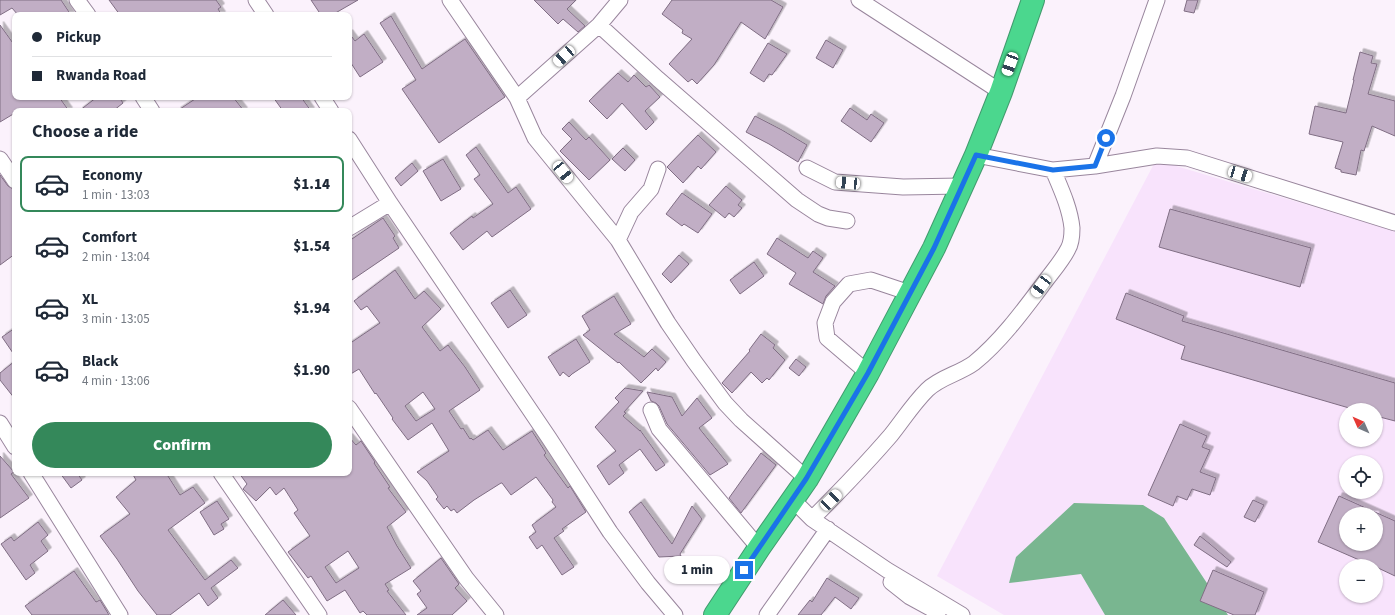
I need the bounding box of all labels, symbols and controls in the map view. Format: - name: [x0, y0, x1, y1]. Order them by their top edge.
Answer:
- text: Pickup: [56, 27, 101, 48]
- car: [551, 44, 577, 68]
- car: [1000, 51, 1020, 77]
- text: Rwanda Road: [56, 65, 146, 86]
- text: Choose a ride: [32, 119, 138, 144]
- route start: [1097, 129, 1115, 147]
- car: [551, 159, 575, 185]
- text: Economy: [82, 165, 143, 186]
- car: [1227, 165, 1253, 183]
- icon: car: [34, 166, 70, 202]
- text: $1.14: [293, 174, 330, 195]
- car: [836, 176, 860, 190]
- text: 1 min · 13:03: [82, 186, 150, 204]
- text: Comfort: [82, 227, 137, 248]
- icon: car: [34, 228, 70, 264]
- text: $1.54: [293, 236, 330, 257]
- text: 2 min · 13:04: [82, 248, 150, 266]
- car: [1029, 273, 1053, 299]
- text: XL: [82, 289, 98, 310]
- icon: car: [34, 290, 70, 326]
- text: $1.94: [293, 298, 330, 319]
- text: 3 min · 13:05: [82, 310, 150, 328]
- text: Black: [82, 351, 119, 372]
- icon: car: [34, 352, 70, 388]
- text: $1.90: [293, 360, 330, 381]
- text: 4 min · 13:06: [82, 372, 150, 390]
- north arrow: [1339, 403, 1383, 447]
- map controls: [1339, 403, 1383, 603]
- button: Confirm: [32, 422, 332, 468]
- button: locate: [1339, 455, 1383, 499]
- car: [818, 487, 844, 513]
- button: +: [1339, 507, 1383, 551]
- callout: 1 min: [664, 556, 730, 584]
- button: −: [1339, 559, 1383, 603]
- text: 1 min: [681, 561, 713, 579]
- route end: [735, 561, 753, 579]

